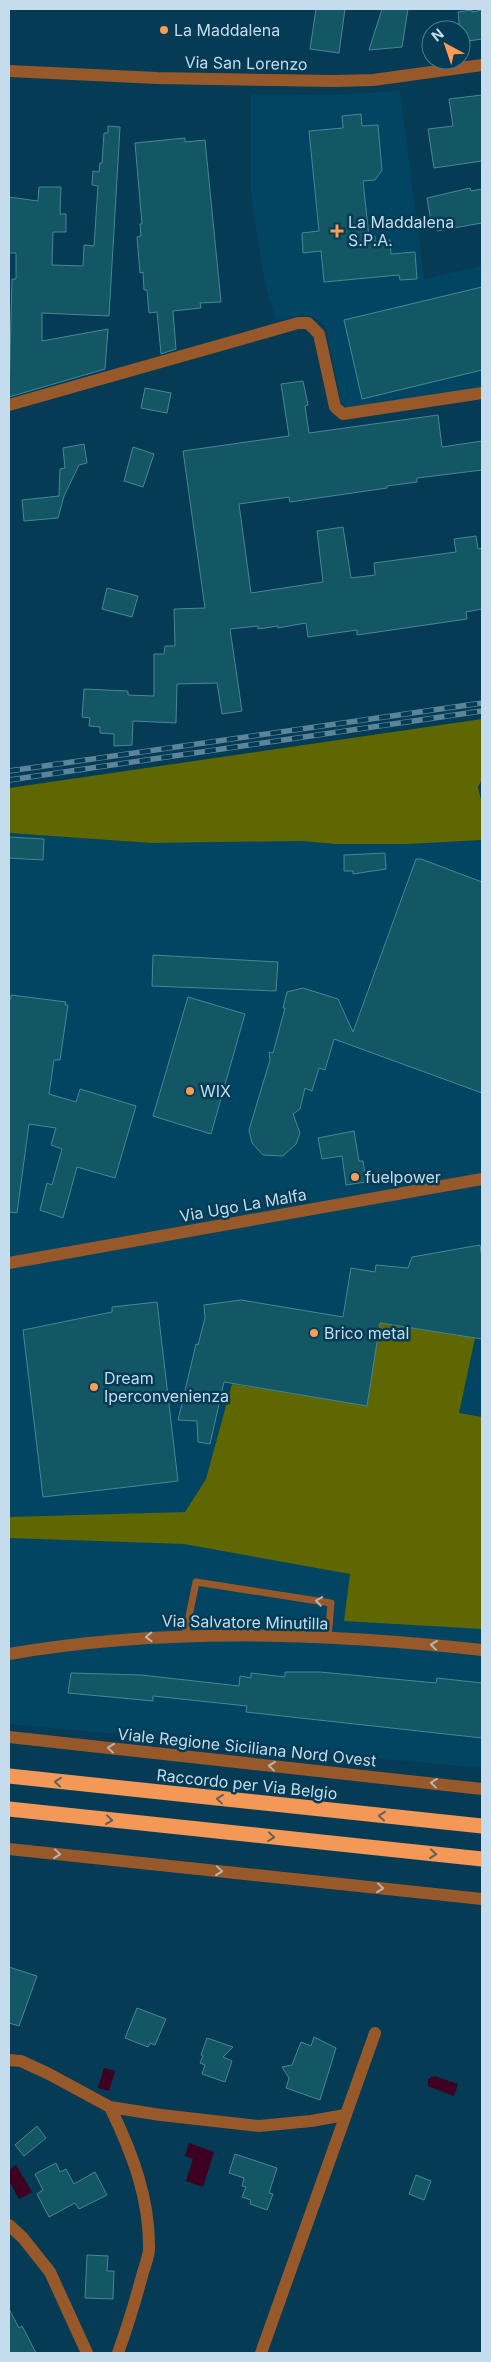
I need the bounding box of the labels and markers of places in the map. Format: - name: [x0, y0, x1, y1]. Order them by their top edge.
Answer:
- place label: La Maddalena: [174, 20, 280, 40]
- marker: La Maddalena: [158, 24, 170, 36]
- place label: La Maddalena S.P.A.: [348, 212, 454, 250]
- marker: La Maddalena S.P.A.: [330, 224, 344, 238]
- place label: WIX: [200, 1081, 231, 1101]
- marker: WIX: [184, 1085, 196, 1097]
- place label: fuelpower: [365, 1167, 441, 1187]
- marker: fuelpower: [349, 1171, 361, 1183]
- place label: Brico metal: [324, 1323, 409, 1343]
- marker: Brico metal: [308, 1327, 320, 1339]
- place label: Dream Iperconvenienza: [104, 1368, 229, 1406]
- marker: Dream Iperconvenienza: [88, 1381, 100, 1393]

